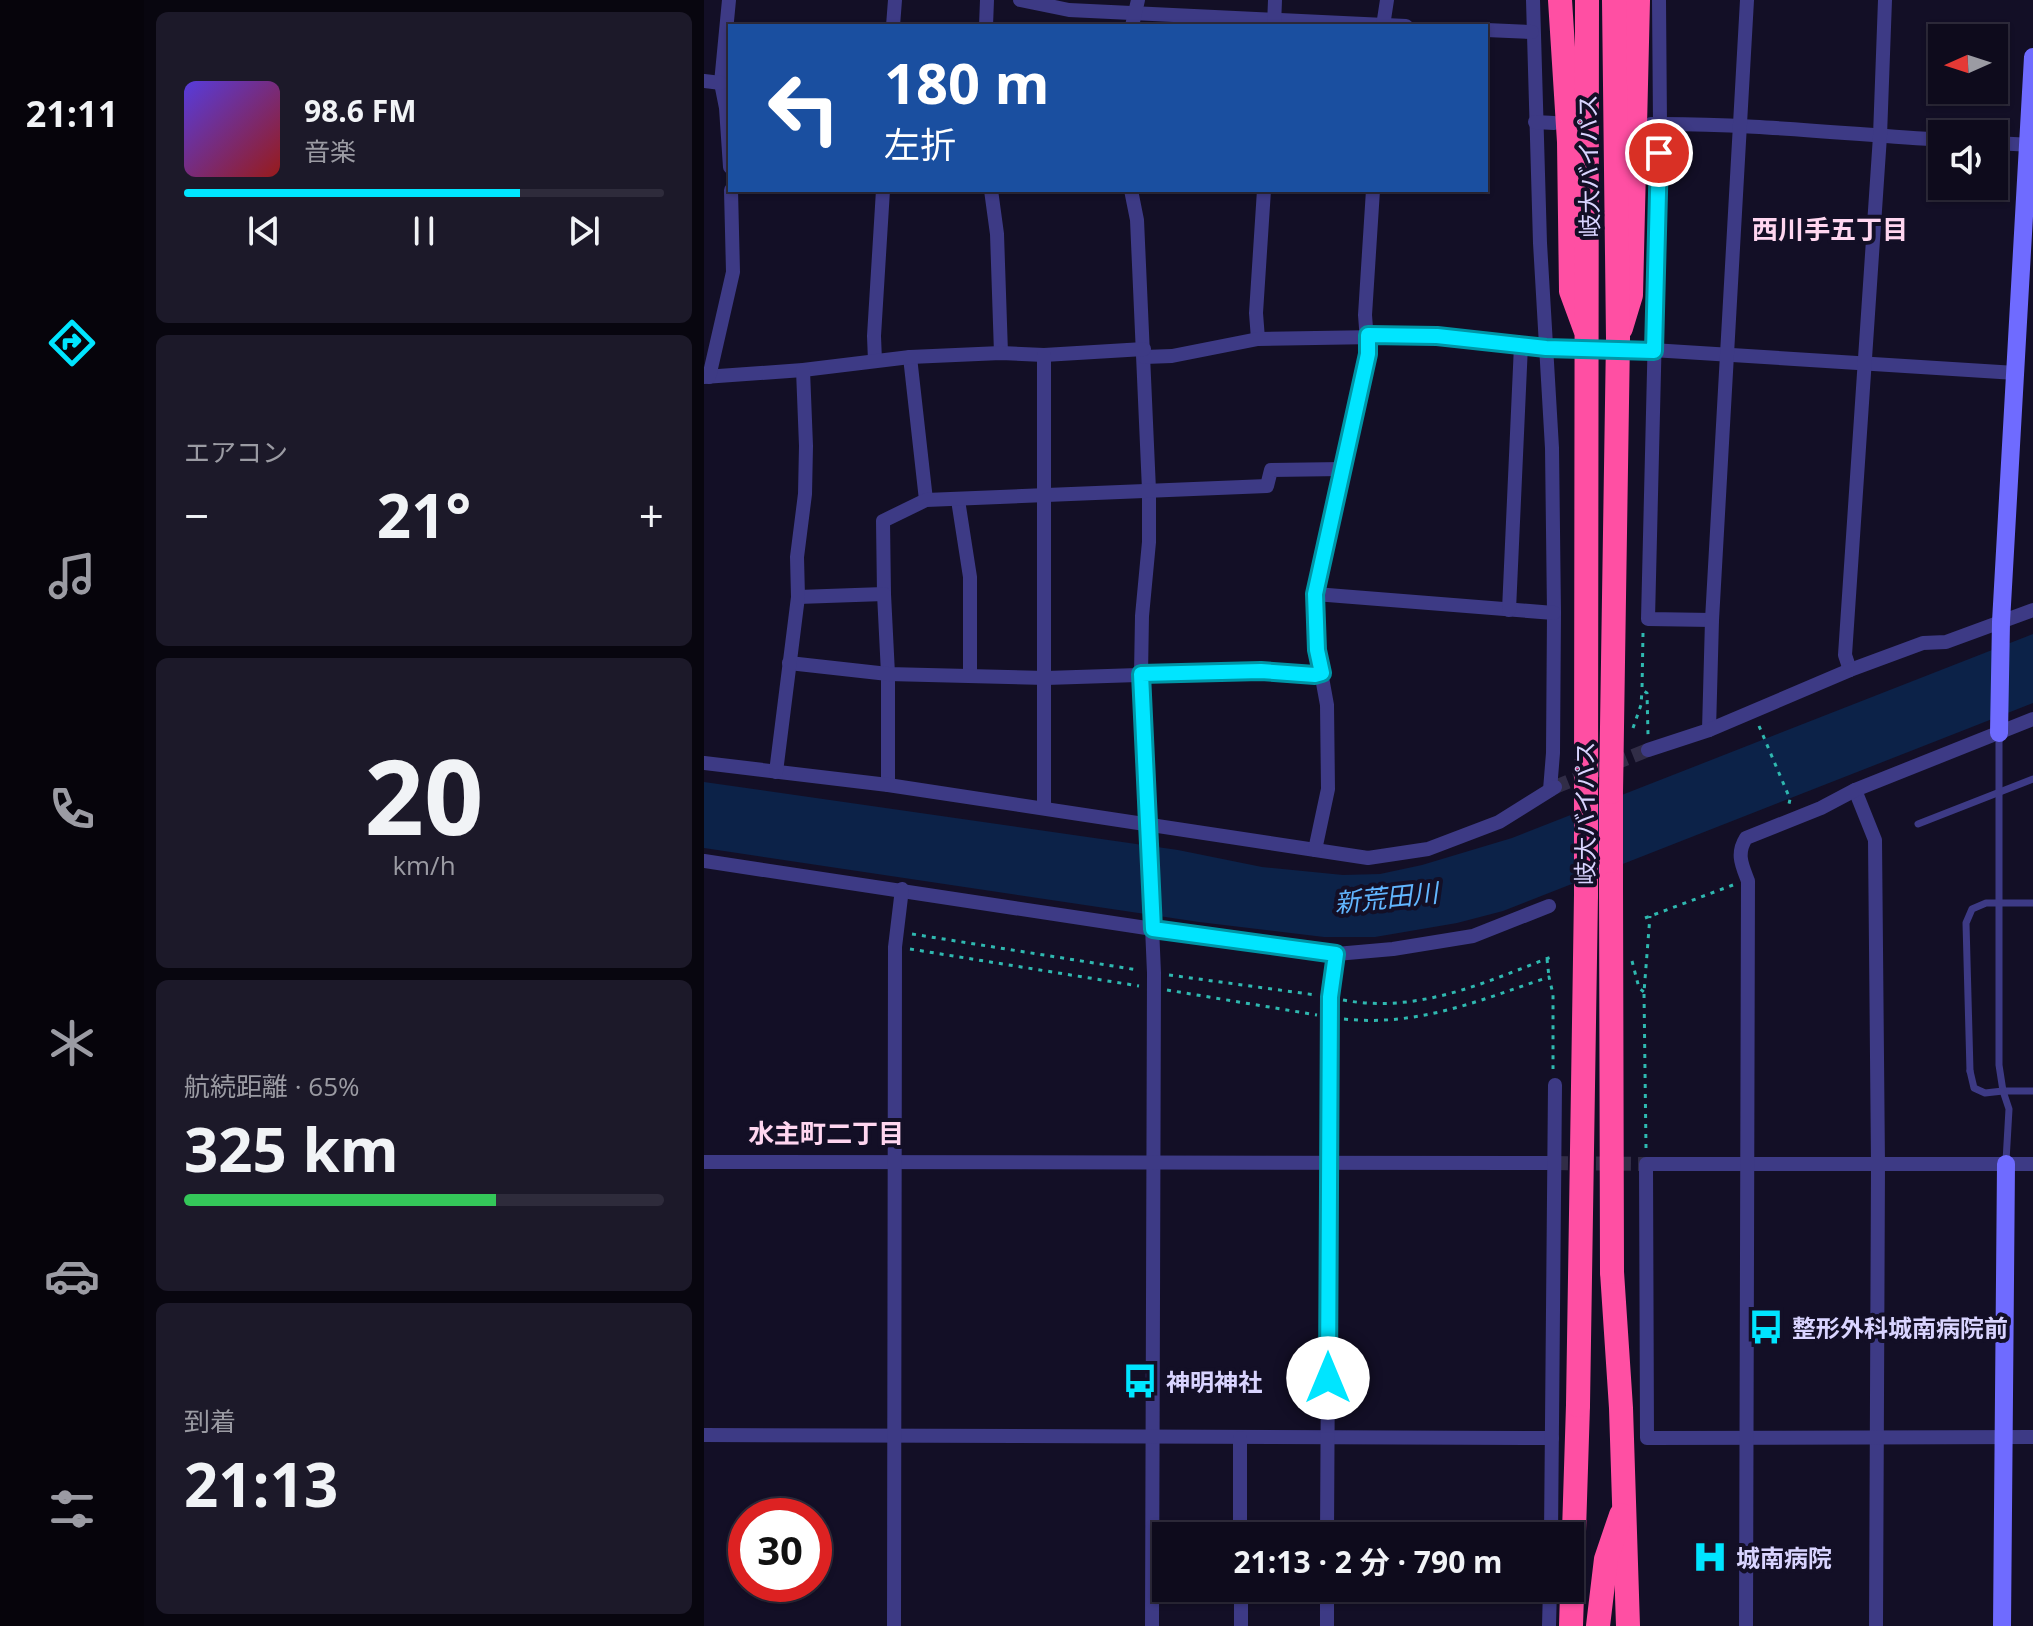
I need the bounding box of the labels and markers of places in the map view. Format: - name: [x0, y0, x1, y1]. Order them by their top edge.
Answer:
- pin: [1625, 119, 1693, 187]
- bus stop icon: 整形外科城南病院前: [1747, 1308, 1785, 1346]
- place label: 整形外科城南病院前: [1792, 1311, 2008, 1344]
- bus stop icon: 神明神社: [1121, 1362, 1159, 1400]
- place label: 神明神社: [1166, 1365, 1262, 1398]
- hospital icon: 城南病院: [1691, 1538, 1729, 1576]
- place label: 城南病院: [1736, 1541, 1832, 1574]

